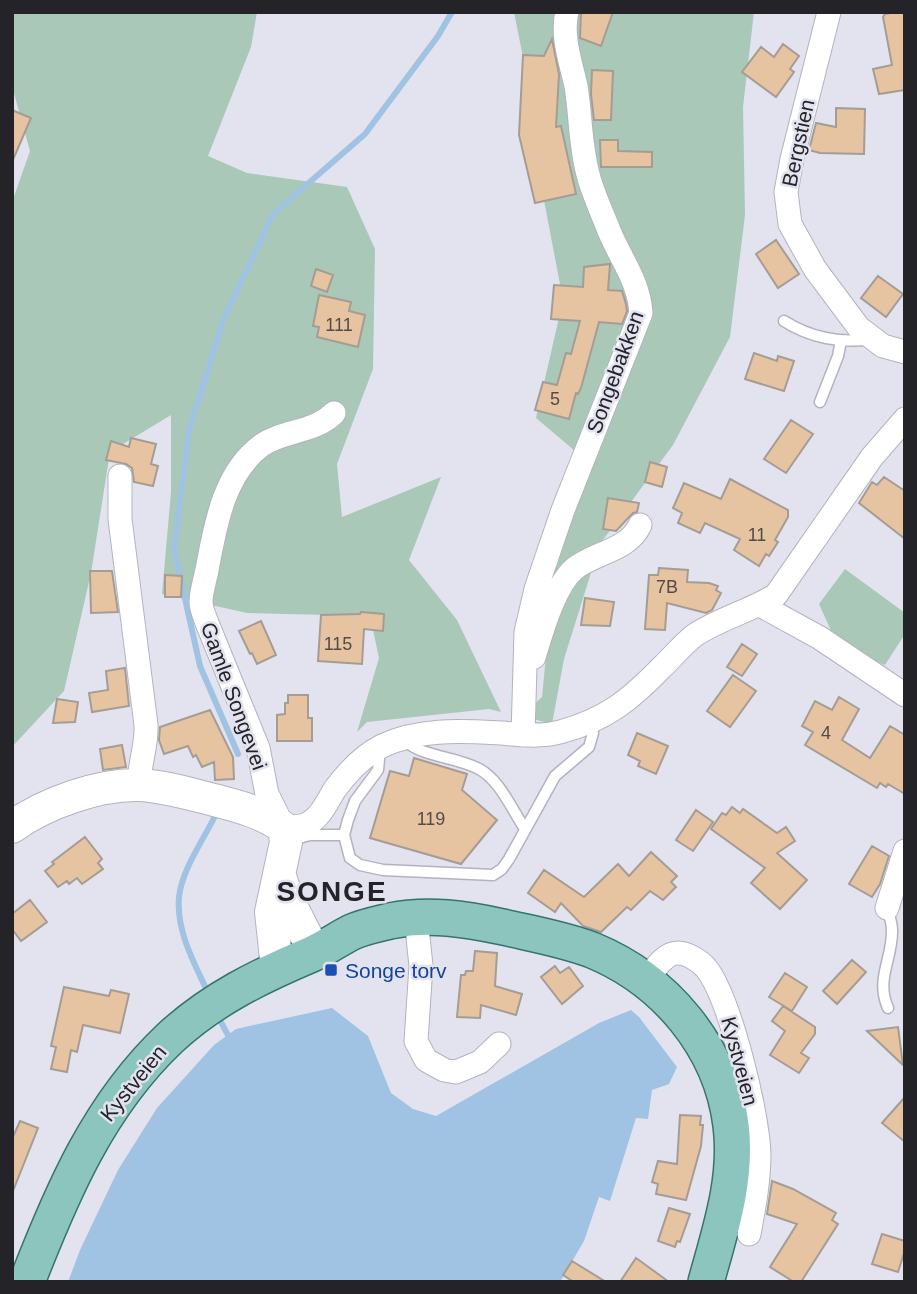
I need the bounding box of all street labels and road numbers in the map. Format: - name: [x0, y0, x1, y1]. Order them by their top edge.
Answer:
- street label: Bergstien: [778, 97, 818, 189]
- street label: Songebakken: [582, 308, 648, 436]
- street label: Gamle Songevei: [197, 619, 271, 773]
- street label: Kystveien: [717, 1014, 763, 1108]
- street label: Kystveien: [95, 1040, 171, 1126]

